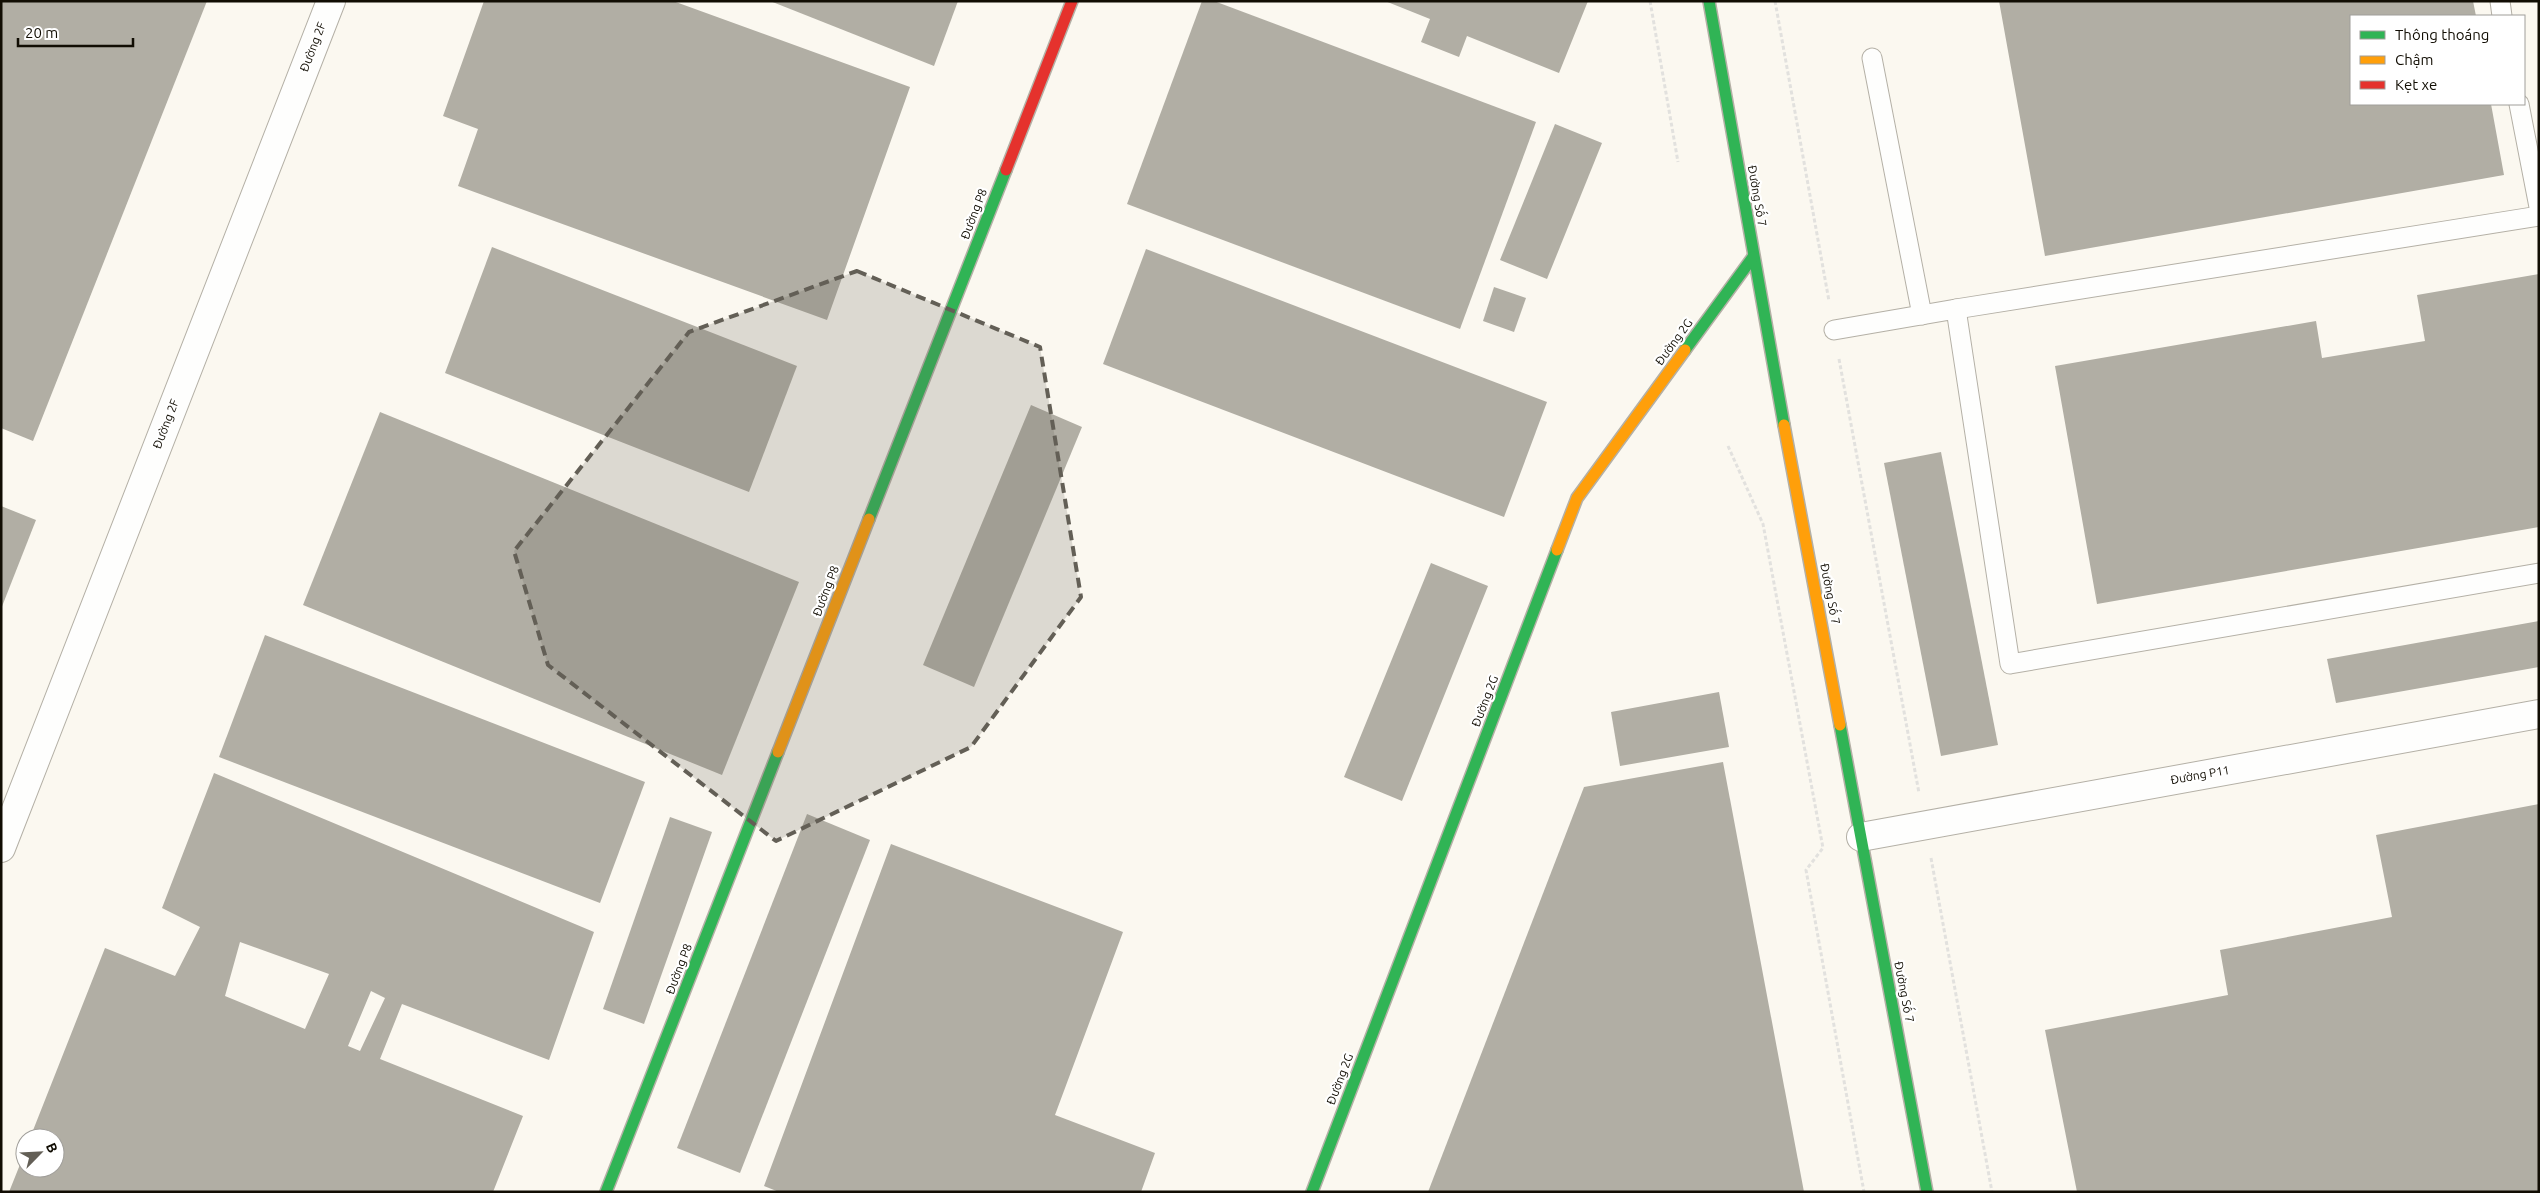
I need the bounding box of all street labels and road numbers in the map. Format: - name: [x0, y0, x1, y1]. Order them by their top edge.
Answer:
- street label: Đường 2F: [297, 20, 328, 74]
- street label: Đường Số 7: [1746, 164, 1770, 228]
- street label: Đường P8: [958, 186, 989, 241]
- street label: Đường 2G: [1652, 316, 1695, 367]
- street label: Đường 2F: [150, 397, 181, 451]
- street label: Đường Số 7: [1818, 562, 1844, 626]
- street label: Đường P8: [810, 563, 841, 618]
- street label: Đường 2G: [1469, 673, 1500, 728]
- street label: Đường P11: [2169, 763, 2231, 786]
- street label: Đường P8: [663, 941, 694, 996]
- street label: Đường Số 7: [1892, 960, 1918, 1024]
- street label: Đường 2G: [1324, 1051, 1355, 1106]

